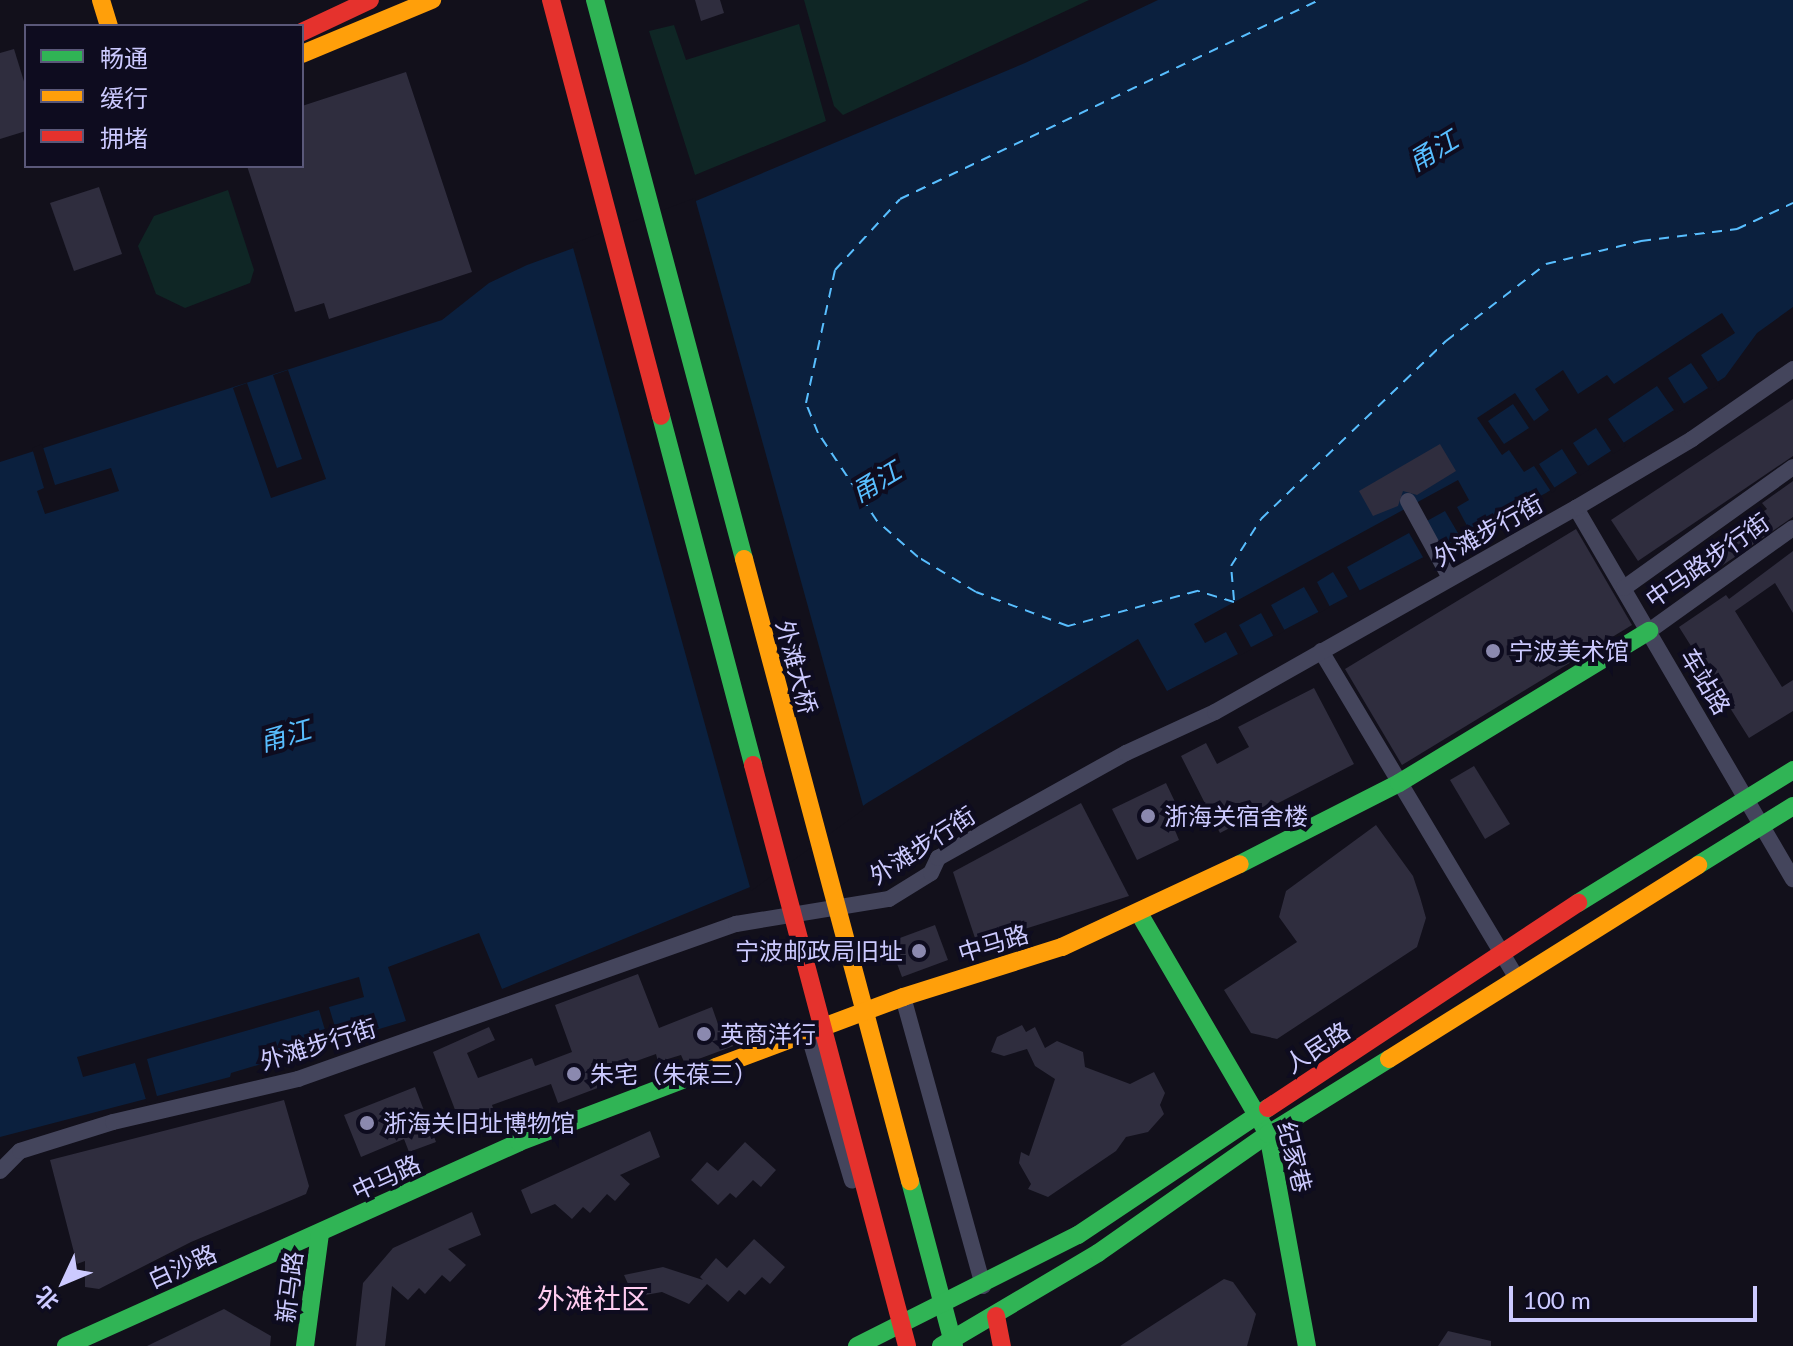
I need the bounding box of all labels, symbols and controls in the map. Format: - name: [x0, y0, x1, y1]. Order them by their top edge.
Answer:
- legend: [24, 24, 304, 168]
- text: 畅通: [100, 43, 148, 72]
- text: 缓行: [100, 83, 148, 112]
- text: 拥堵: [100, 123, 148, 152]
- water label: 甬江: [1403, 124, 1463, 178]
- water label: 甬江: [846, 455, 906, 509]
- street label: 外滩步行街: [1429, 488, 1547, 572]
- street label: 中马路步行街: [1640, 507, 1774, 613]
- street label: 外滩大桥: [771, 617, 823, 717]
- place label: 宁波美术馆: [1509, 637, 1629, 665]
- marker: 宁波美术馆: [1484, 642, 1502, 660]
- street label: 车站路: [1675, 643, 1737, 719]
- water label: 甬江: [256, 714, 314, 758]
- street label: 外滩步行街: [864, 800, 980, 890]
- place label: 浙海关宿舍楼: [1164, 802, 1308, 830]
- marker: 浙海关宿舍楼: [1139, 807, 1157, 825]
- street label: 中马路: [954, 919, 1032, 967]
- place label: 宁波邮政局旧址: [735, 937, 903, 965]
- marker: 宁波邮政局旧址: [910, 942, 928, 960]
- street label: 外滩步行街: [256, 1013, 380, 1075]
- street label: 人民路: [1279, 1015, 1355, 1079]
- place label: 英商洋行: [720, 1020, 816, 1048]
- marker: 英商洋行: [695, 1025, 713, 1043]
- place label: 朱宅（朱葆三）: [590, 1060, 758, 1088]
- marker: 朱宅（朱葆三）: [565, 1065, 583, 1083]
- place label: 浙海关旧址博物馆: [383, 1109, 575, 1137]
- marker: 浙海关旧址博物馆: [358, 1114, 376, 1132]
- street label: 纪家巷: [1272, 1119, 1318, 1195]
- street label: 中马路: [347, 1149, 425, 1205]
- street label: 白沙路: [143, 1238, 221, 1294]
- north arrow: [24, 1242, 104, 1322]
- street label: 新马路: [270, 1250, 308, 1324]
- scale bar: [1513, 1270, 1761, 1320]
- district label: 外滩社区: [537, 1281, 649, 1315]
- text: 北: [29, 1282, 64, 1316]
- text: 100 m: [1523, 1285, 1591, 1314]

